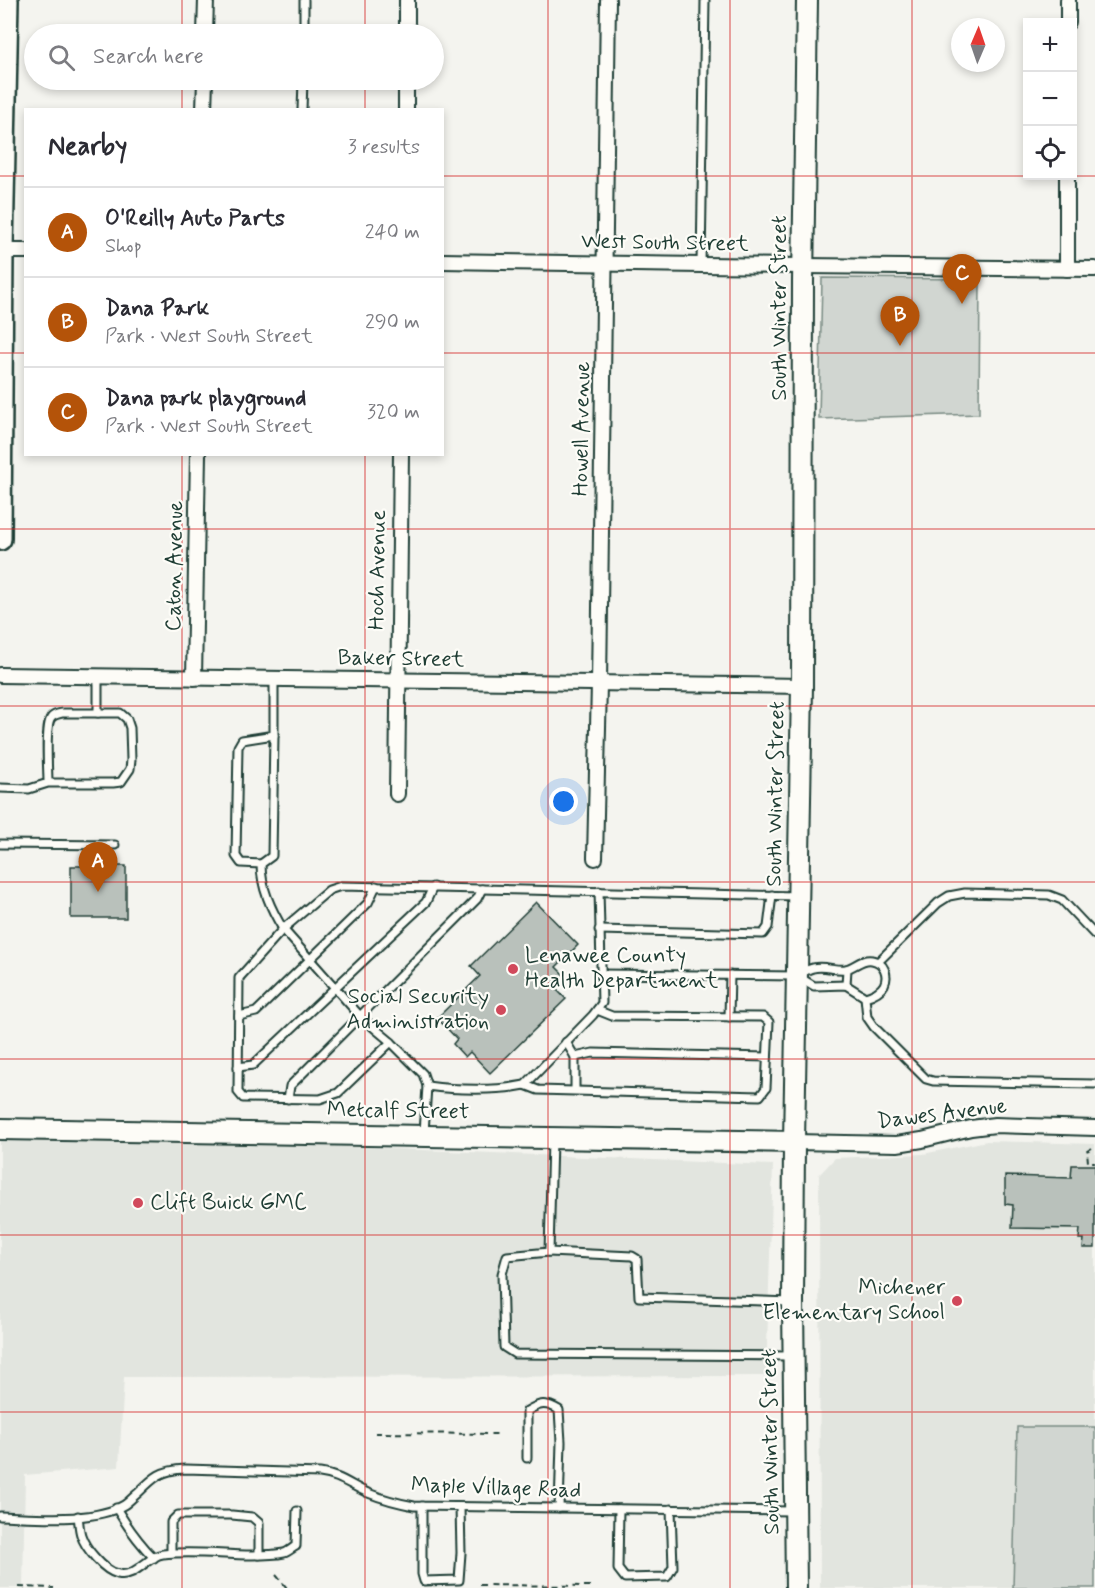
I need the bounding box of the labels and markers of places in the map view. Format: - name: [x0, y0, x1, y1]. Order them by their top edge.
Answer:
- pin: C: [942, 254, 982, 304]
- pin: B: [880, 296, 920, 346]
- pin: A: [78, 842, 118, 892]
- place label: Lenawee County Health Department: [525, 942, 718, 995]
- marker: Lenawee County Health Department: [506, 962, 520, 976]
- place label: Social Security Administration: [347, 983, 489, 1036]
- marker: Social Security Administration: [494, 1003, 508, 1017]
- place label: Clift Buick GMC: [150, 1189, 307, 1217]
- marker: Clift Buick GMC: [131, 1196, 145, 1210]
- place label: Michener Elementary School: [762, 1274, 946, 1327]
- marker: Michener Elementary School: [950, 1294, 964, 1308]

